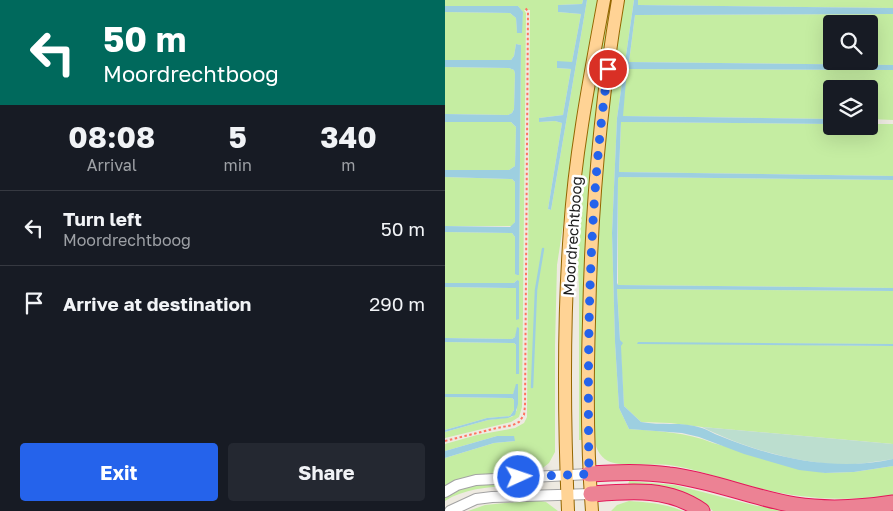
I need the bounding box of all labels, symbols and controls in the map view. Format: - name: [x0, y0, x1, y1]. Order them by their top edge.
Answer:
- map controls: [823, 15, 878, 135]
- button: search: [823, 15, 878, 70]
- text: 50 m: [103, 18, 186, 60]
- icon: left: [20, 20, 85, 85]
- pin: [587, 48, 629, 90]
- icon: arrive: [594, 55, 622, 83]
- text: Moordrechtboog: [103, 60, 279, 87]
- button: layers: [823, 80, 878, 135]
- text: 08:08: [68, 119, 155, 155]
- text: 5: [229, 119, 247, 155]
- text: 340: [320, 119, 377, 155]
- text: Arrival: [87, 155, 137, 175]
- text: min: [224, 155, 252, 175]
- text: m: [341, 155, 356, 175]
- street label: Moordrechtboog: [559, 176, 585, 296]
- text: Turn left: [63, 207, 142, 230]
- icon: left: [20, 214, 48, 242]
- text: 50 m: [381, 217, 425, 240]
- text: Moordrechtboog: [63, 230, 191, 250]
- icon: arrive: [20, 289, 48, 317]
- text: Arrive at destination: [63, 292, 251, 315]
- text: 290 m: [369, 292, 425, 315]
- button: Exit: [20, 443, 218, 501]
- button: Share: [228, 443, 425, 501]
- position arrow: [492, 450, 544, 502]

